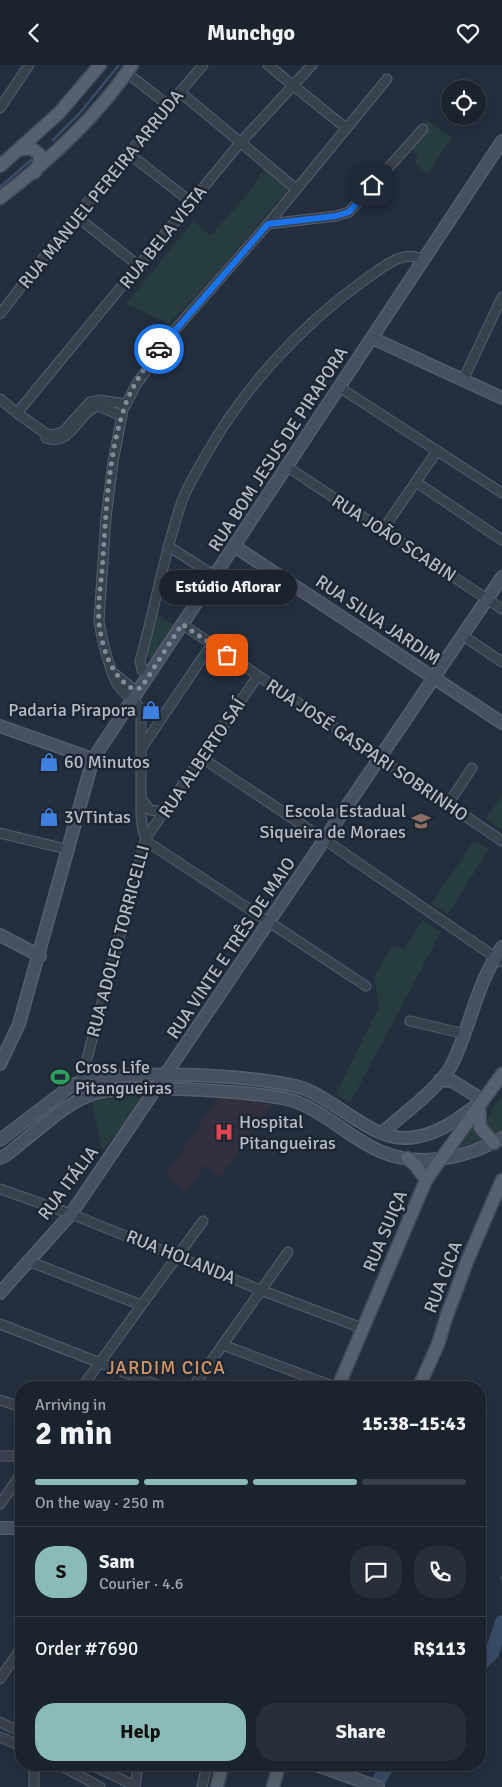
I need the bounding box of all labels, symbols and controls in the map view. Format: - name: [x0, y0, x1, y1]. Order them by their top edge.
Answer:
- icon: back: [20, 19, 48, 47]
- text: Munchgo: [207, 19, 295, 46]
- icon: heart: [454, 19, 482, 47]
- map controls: [441, 80, 486, 125]
- button: locate: [441, 80, 486, 125]
- street label: RUA MANUEL PEREIRA ARRUDA: [14, 85, 188, 293]
- pin: [351, 164, 393, 206]
- icon: home: [358, 171, 386, 199]
- street label: RUA BELA VISTA: [115, 181, 211, 293]
- courier: [134, 324, 184, 374]
- icon: car: [145, 335, 173, 363]
- street label: RUA BOM JESUS DE PIRAPORA: [204, 343, 352, 555]
- street label: RUA JOÃO SCABIN: [328, 490, 460, 586]
- callout: Estúdio Aflorar: [158, 570, 296, 605]
- street label: RUA SILVA JARDIM: [311, 570, 445, 670]
- text: Estúdio Aflorar: [175, 577, 281, 597]
- pin: [206, 634, 248, 676]
- icon: bag: [213, 641, 241, 669]
- street label: RUA JOSÉ GASPARI SOBRINHO: [262, 674, 472, 826]
- street label: RUA ALBERTO SAÍ: [154, 693, 251, 822]
- place label: Padaria Pirapora: [8, 699, 136, 721]
- shop icon: Padaria Pirapora: [140, 699, 162, 721]
- shop icon: 60 Minutos: [38, 751, 60, 773]
- place label: 60 Minutos: [64, 751, 150, 773]
- place label: Escola Estadual Siqueira de Moraes: [259, 800, 406, 843]
- shop icon: 3VTintas: [38, 806, 60, 828]
- place label: 3VTintas: [64, 806, 131, 828]
- school or university icon: Escola Estadual Siqueira de Moraes: [410, 810, 432, 832]
- street label: RUA ADOLFO TORRICELLI: [82, 843, 154, 1039]
- street label: RUA VINTE E TRÊS DE MAIO: [162, 853, 300, 1043]
- place label: Cross Life Pitangueiras: [75, 1056, 172, 1099]
- sports icon: Cross Life Pitangueiras: [49, 1066, 71, 1088]
- place label: Hospital Pitangueiras: [239, 1111, 336, 1154]
- hospital icon: Hospital Pitangueiras: [213, 1121, 235, 1143]
- street label: RUA ITÁLIA: [33, 1142, 103, 1224]
- street label: RUA SUIÇA: [358, 1187, 412, 1275]
- street label: RUA HOLANDA: [123, 1225, 239, 1289]
- street label: RUA CICA: [419, 1238, 467, 1316]
- district label: JARDIM CICA: [106, 1356, 226, 1380]
- text: Arriving in: [35, 1395, 106, 1415]
- text: 15:38–15:43: [362, 1412, 466, 1436]
- text: 2 min: [35, 1414, 112, 1453]
- text: On the way · 250 m: [35, 1493, 165, 1513]
- button: chat: [350, 1546, 402, 1598]
- button: phone: [414, 1546, 466, 1598]
- text: Sam: [99, 1550, 135, 1574]
- text: S: [56, 1560, 66, 1584]
- text: Courier · 4.6: [99, 1574, 183, 1594]
- text: Order #7690: [35, 1637, 138, 1661]
- text: R$113: [413, 1637, 466, 1661]
- button: Help: [35, 1703, 246, 1761]
- button: Share: [256, 1703, 466, 1761]

